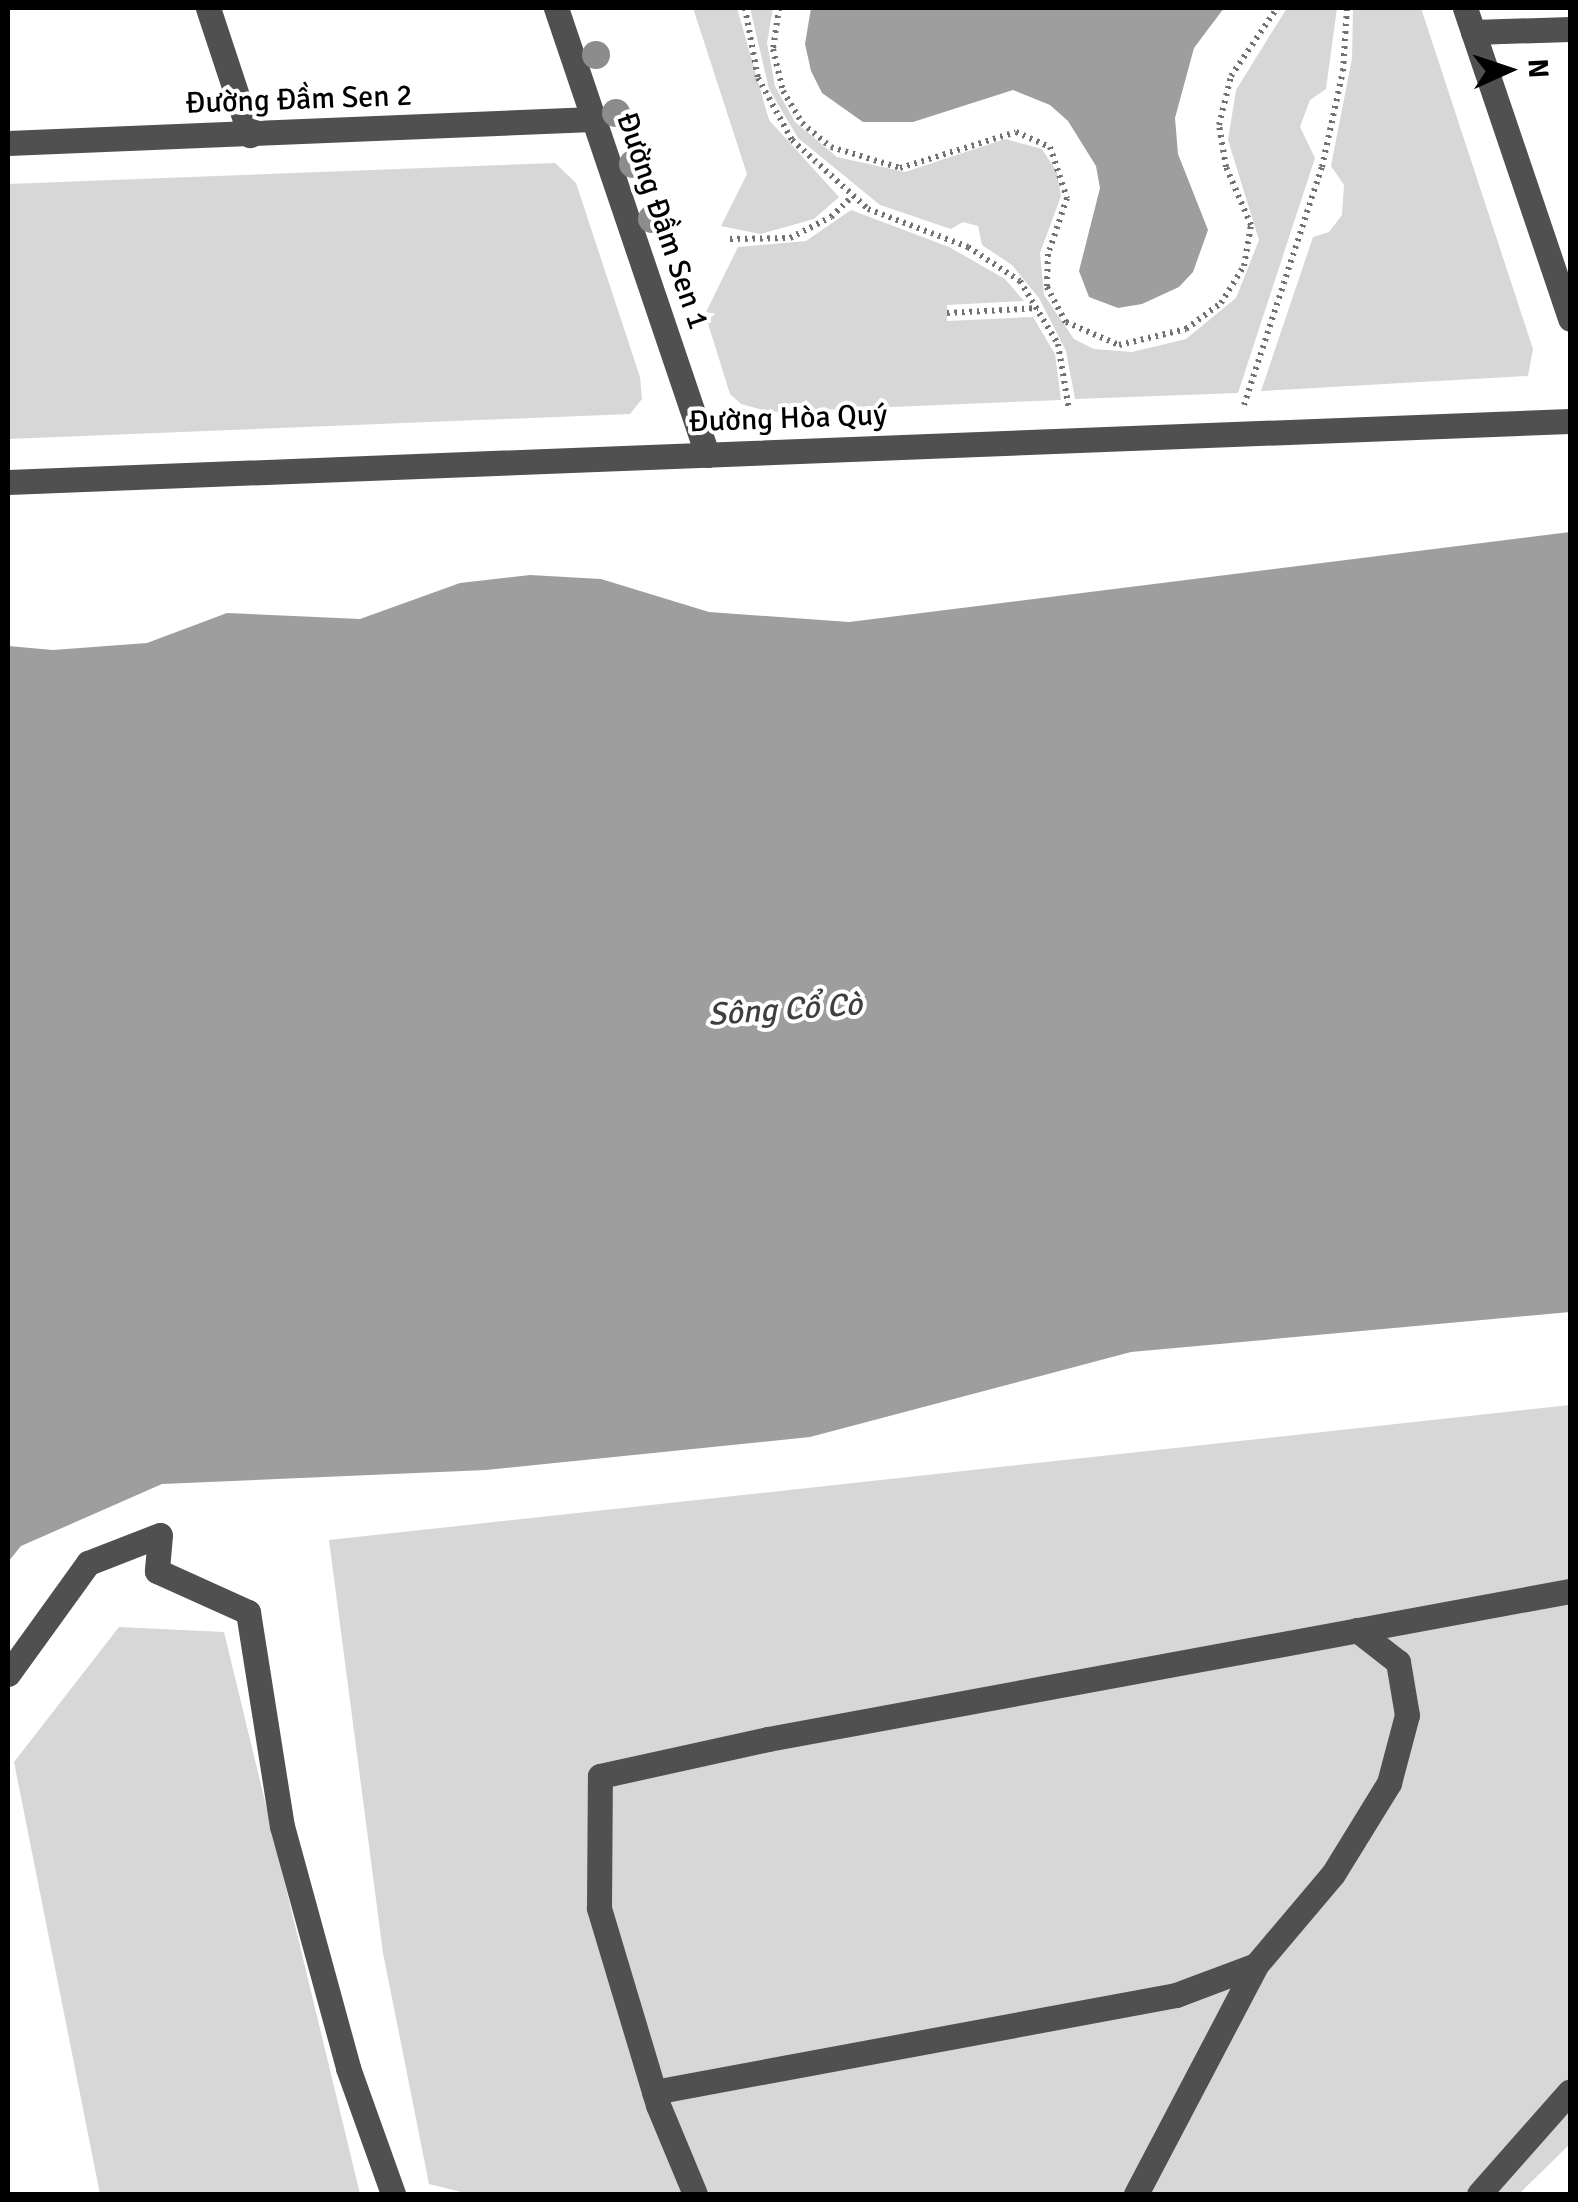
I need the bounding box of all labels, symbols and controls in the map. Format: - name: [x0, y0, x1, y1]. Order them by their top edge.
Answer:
- north arrow: [1458, 20, 1558, 120]
- text: N: [1520, 58, 1555, 79]
- street label: Đường Đầm Sen 2: [185, 78, 413, 122]
- street label: Đường Đầm Sen 1: [608, 108, 716, 334]
- street label: Đường Hòa Quý: [688, 398, 888, 440]
- water label: Sông Cổ Cò: [707, 985, 863, 1035]

